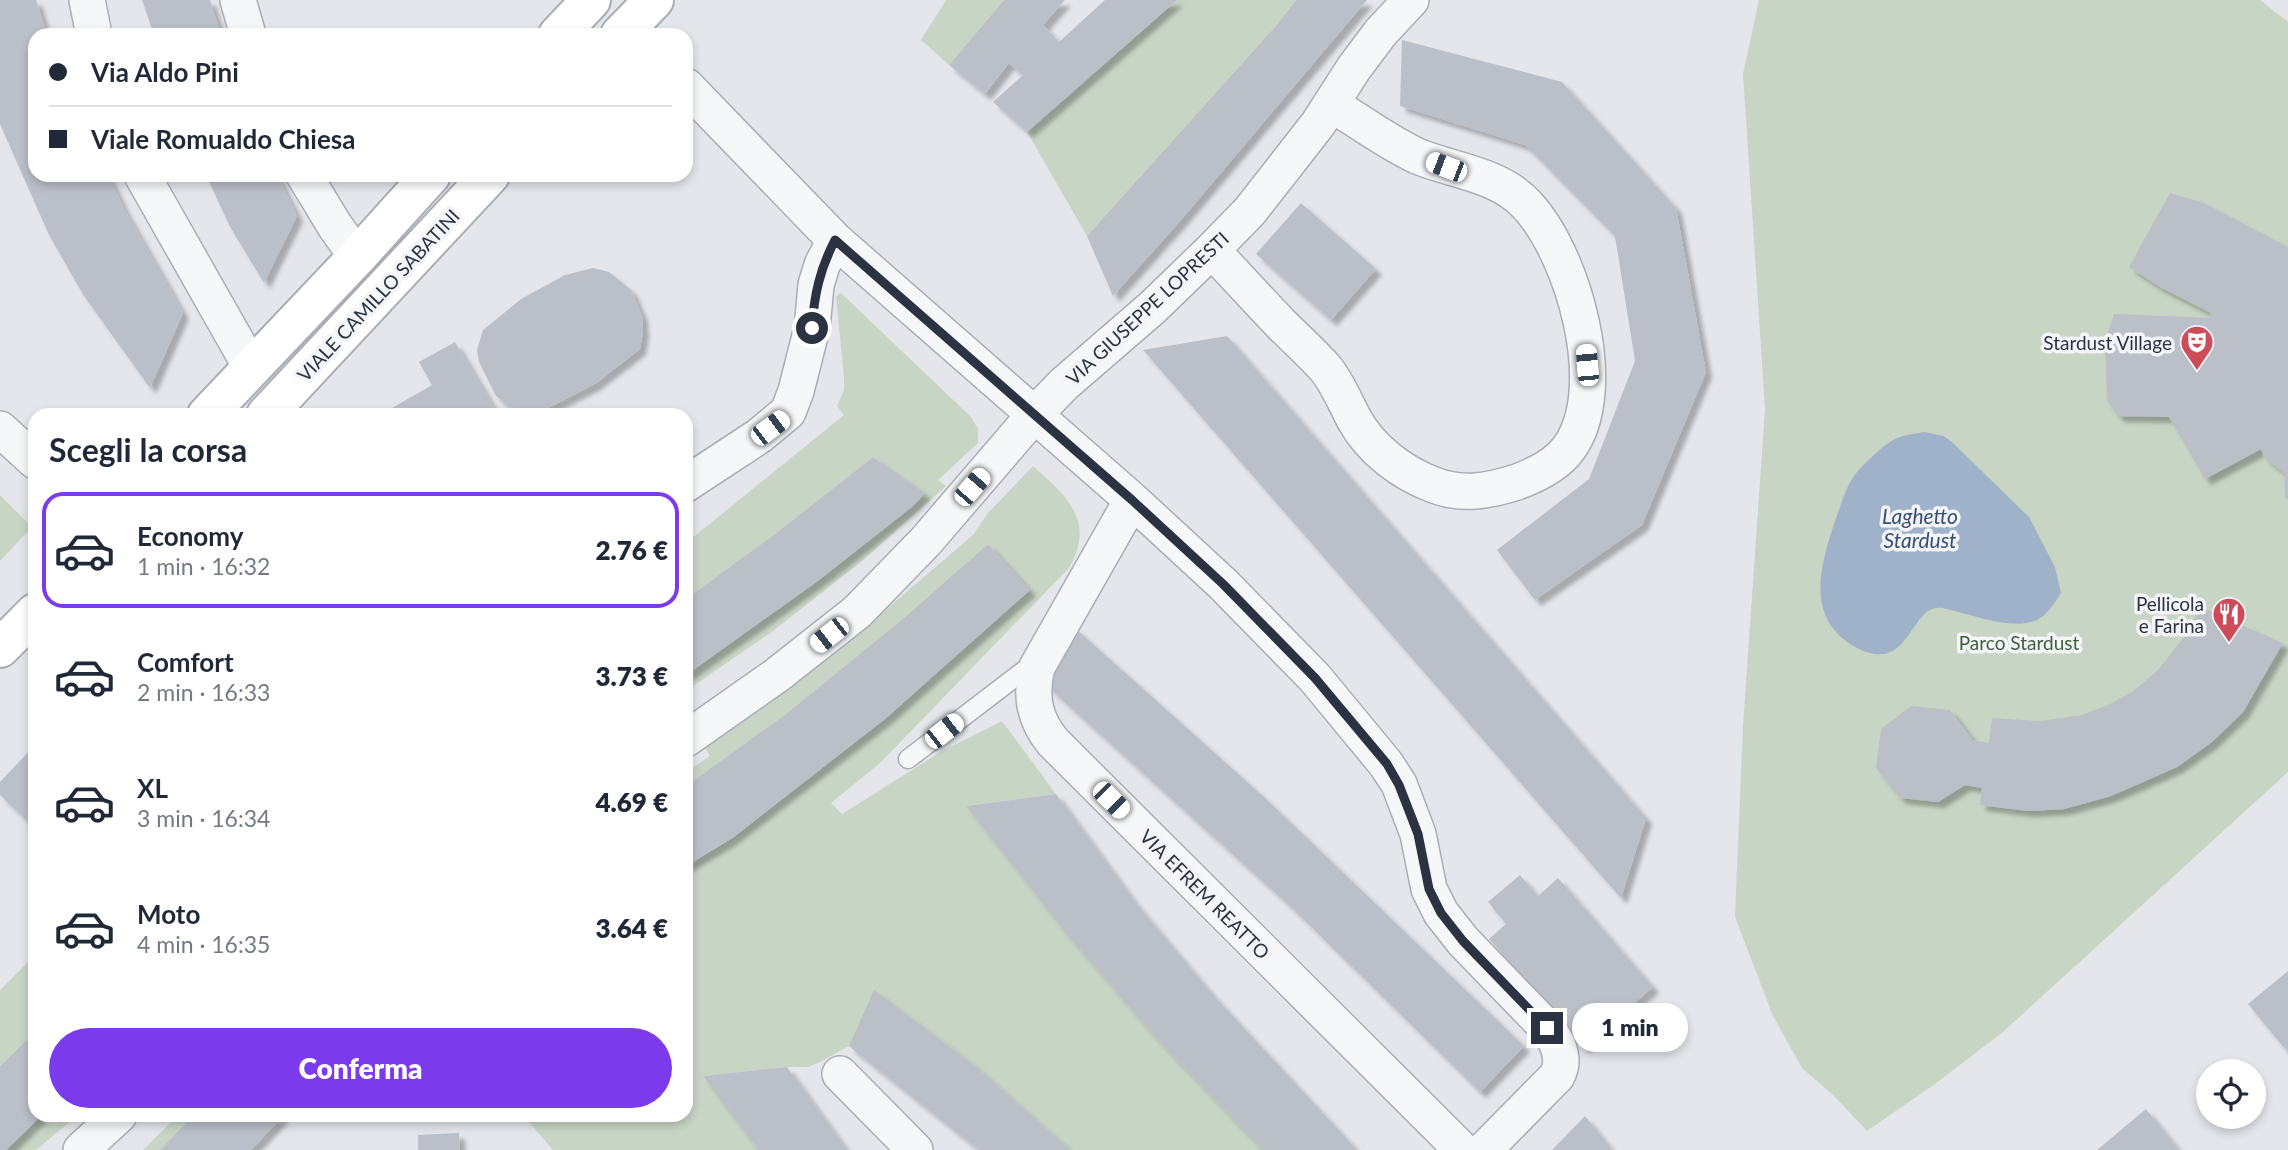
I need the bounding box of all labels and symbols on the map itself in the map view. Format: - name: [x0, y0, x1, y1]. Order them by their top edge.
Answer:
- car: [1423, 150, 1470, 184]
- street label: VIALE CAMILLO SABATINI: [292, 204, 464, 386]
- street label: VIA GIUSEPPE LOPRESTI: [1061, 227, 1233, 389]
- route start: [796, 312, 828, 344]
- theatre icon: Stardust Village: [2178, 323, 2216, 372]
- place label: Stardust Village: [2043, 331, 2172, 354]
- car: [1575, 343, 1600, 387]
- car: [747, 407, 794, 449]
- car: [951, 464, 994, 510]
- water label: Laghetto Stardust: [1882, 503, 1958, 552]
- place label: Pellicola e Farina: [2136, 592, 2204, 637]
- restaurant icon: Pellicola e Farina: [2210, 595, 2248, 644]
- car: [806, 614, 853, 656]
- park label: Parco Stardust: [1959, 631, 2079, 654]
- car: [921, 710, 968, 752]
- car: [1089, 778, 1134, 822]
- street label: VIA EFREM REATTO: [1135, 824, 1275, 964]
- callout: 1 min: [1572, 1004, 1687, 1052]
- route end: [1531, 1012, 1563, 1044]

